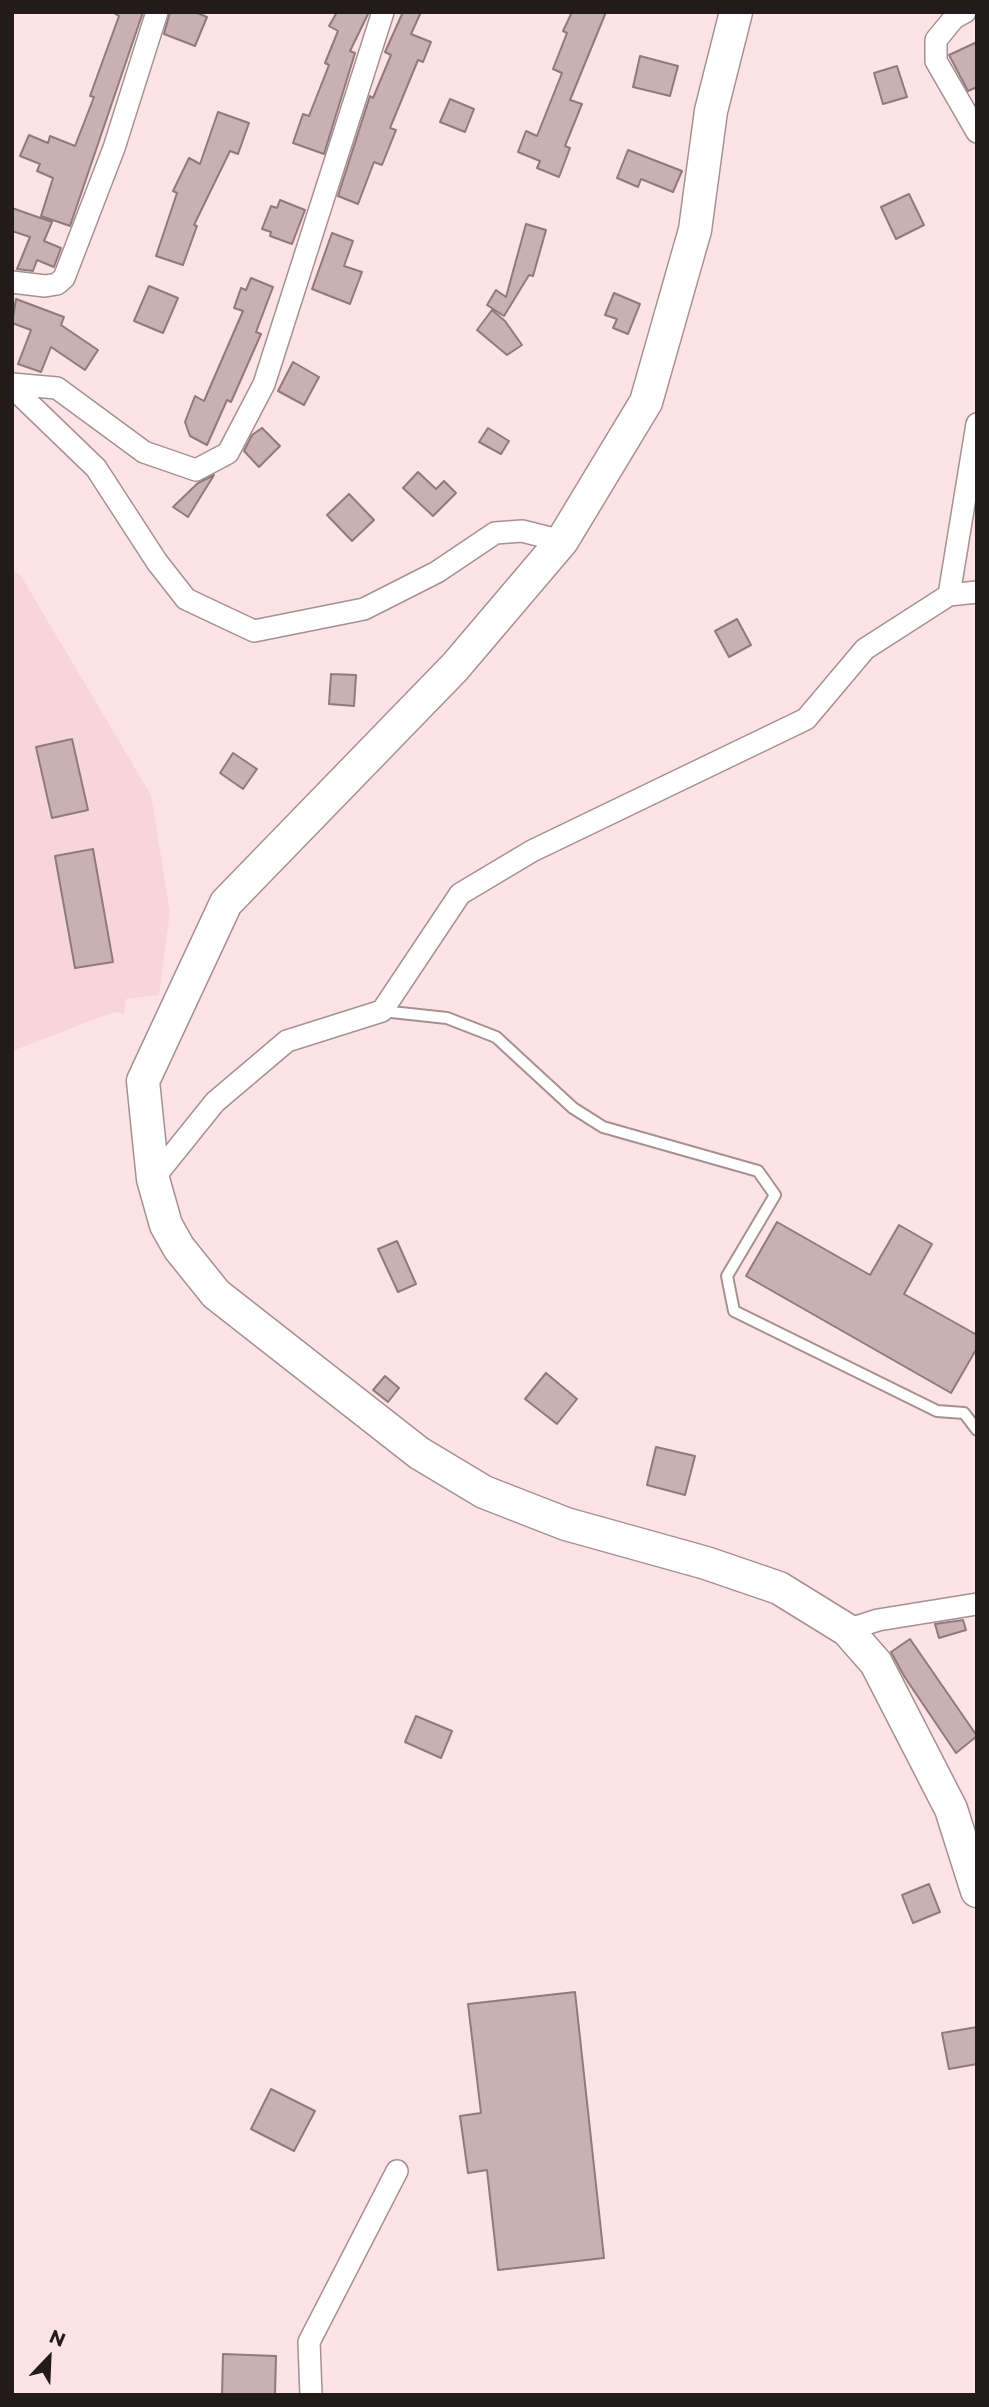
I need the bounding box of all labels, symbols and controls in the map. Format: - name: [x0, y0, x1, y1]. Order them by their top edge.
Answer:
- north arrow: [14, 2323, 84, 2393]
- text: N: [46, 2325, 69, 2352]

